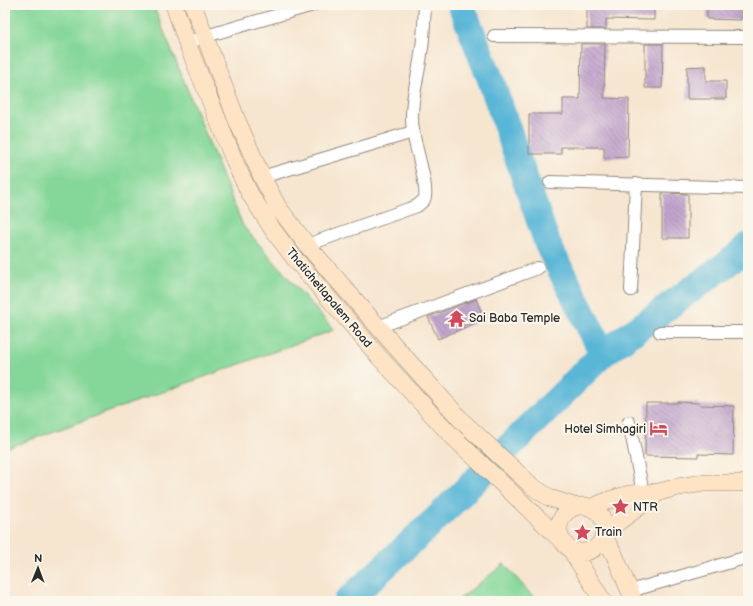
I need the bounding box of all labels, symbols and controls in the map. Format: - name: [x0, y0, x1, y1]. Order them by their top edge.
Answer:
- street label: Thatichetlapalem Road: [283, 245, 375, 351]
- temple icon: Sai Baba Temple: [446, 308, 466, 328]
- place label: Sai Baba Temple: [469, 311, 560, 326]
- hotel icon: Hotel Simhagiri: [649, 419, 669, 439]
- place label: Hotel Simhagiri: [564, 422, 646, 437]
- place icon: NTR: [610, 497, 630, 517]
- place label: NTR: [633, 500, 658, 515]
- place icon: Train: [572, 522, 592, 542]
- place label: Train: [595, 525, 622, 540]
- north arrow: [18, 548, 58, 588]
- text: N: [34, 552, 42, 565]

